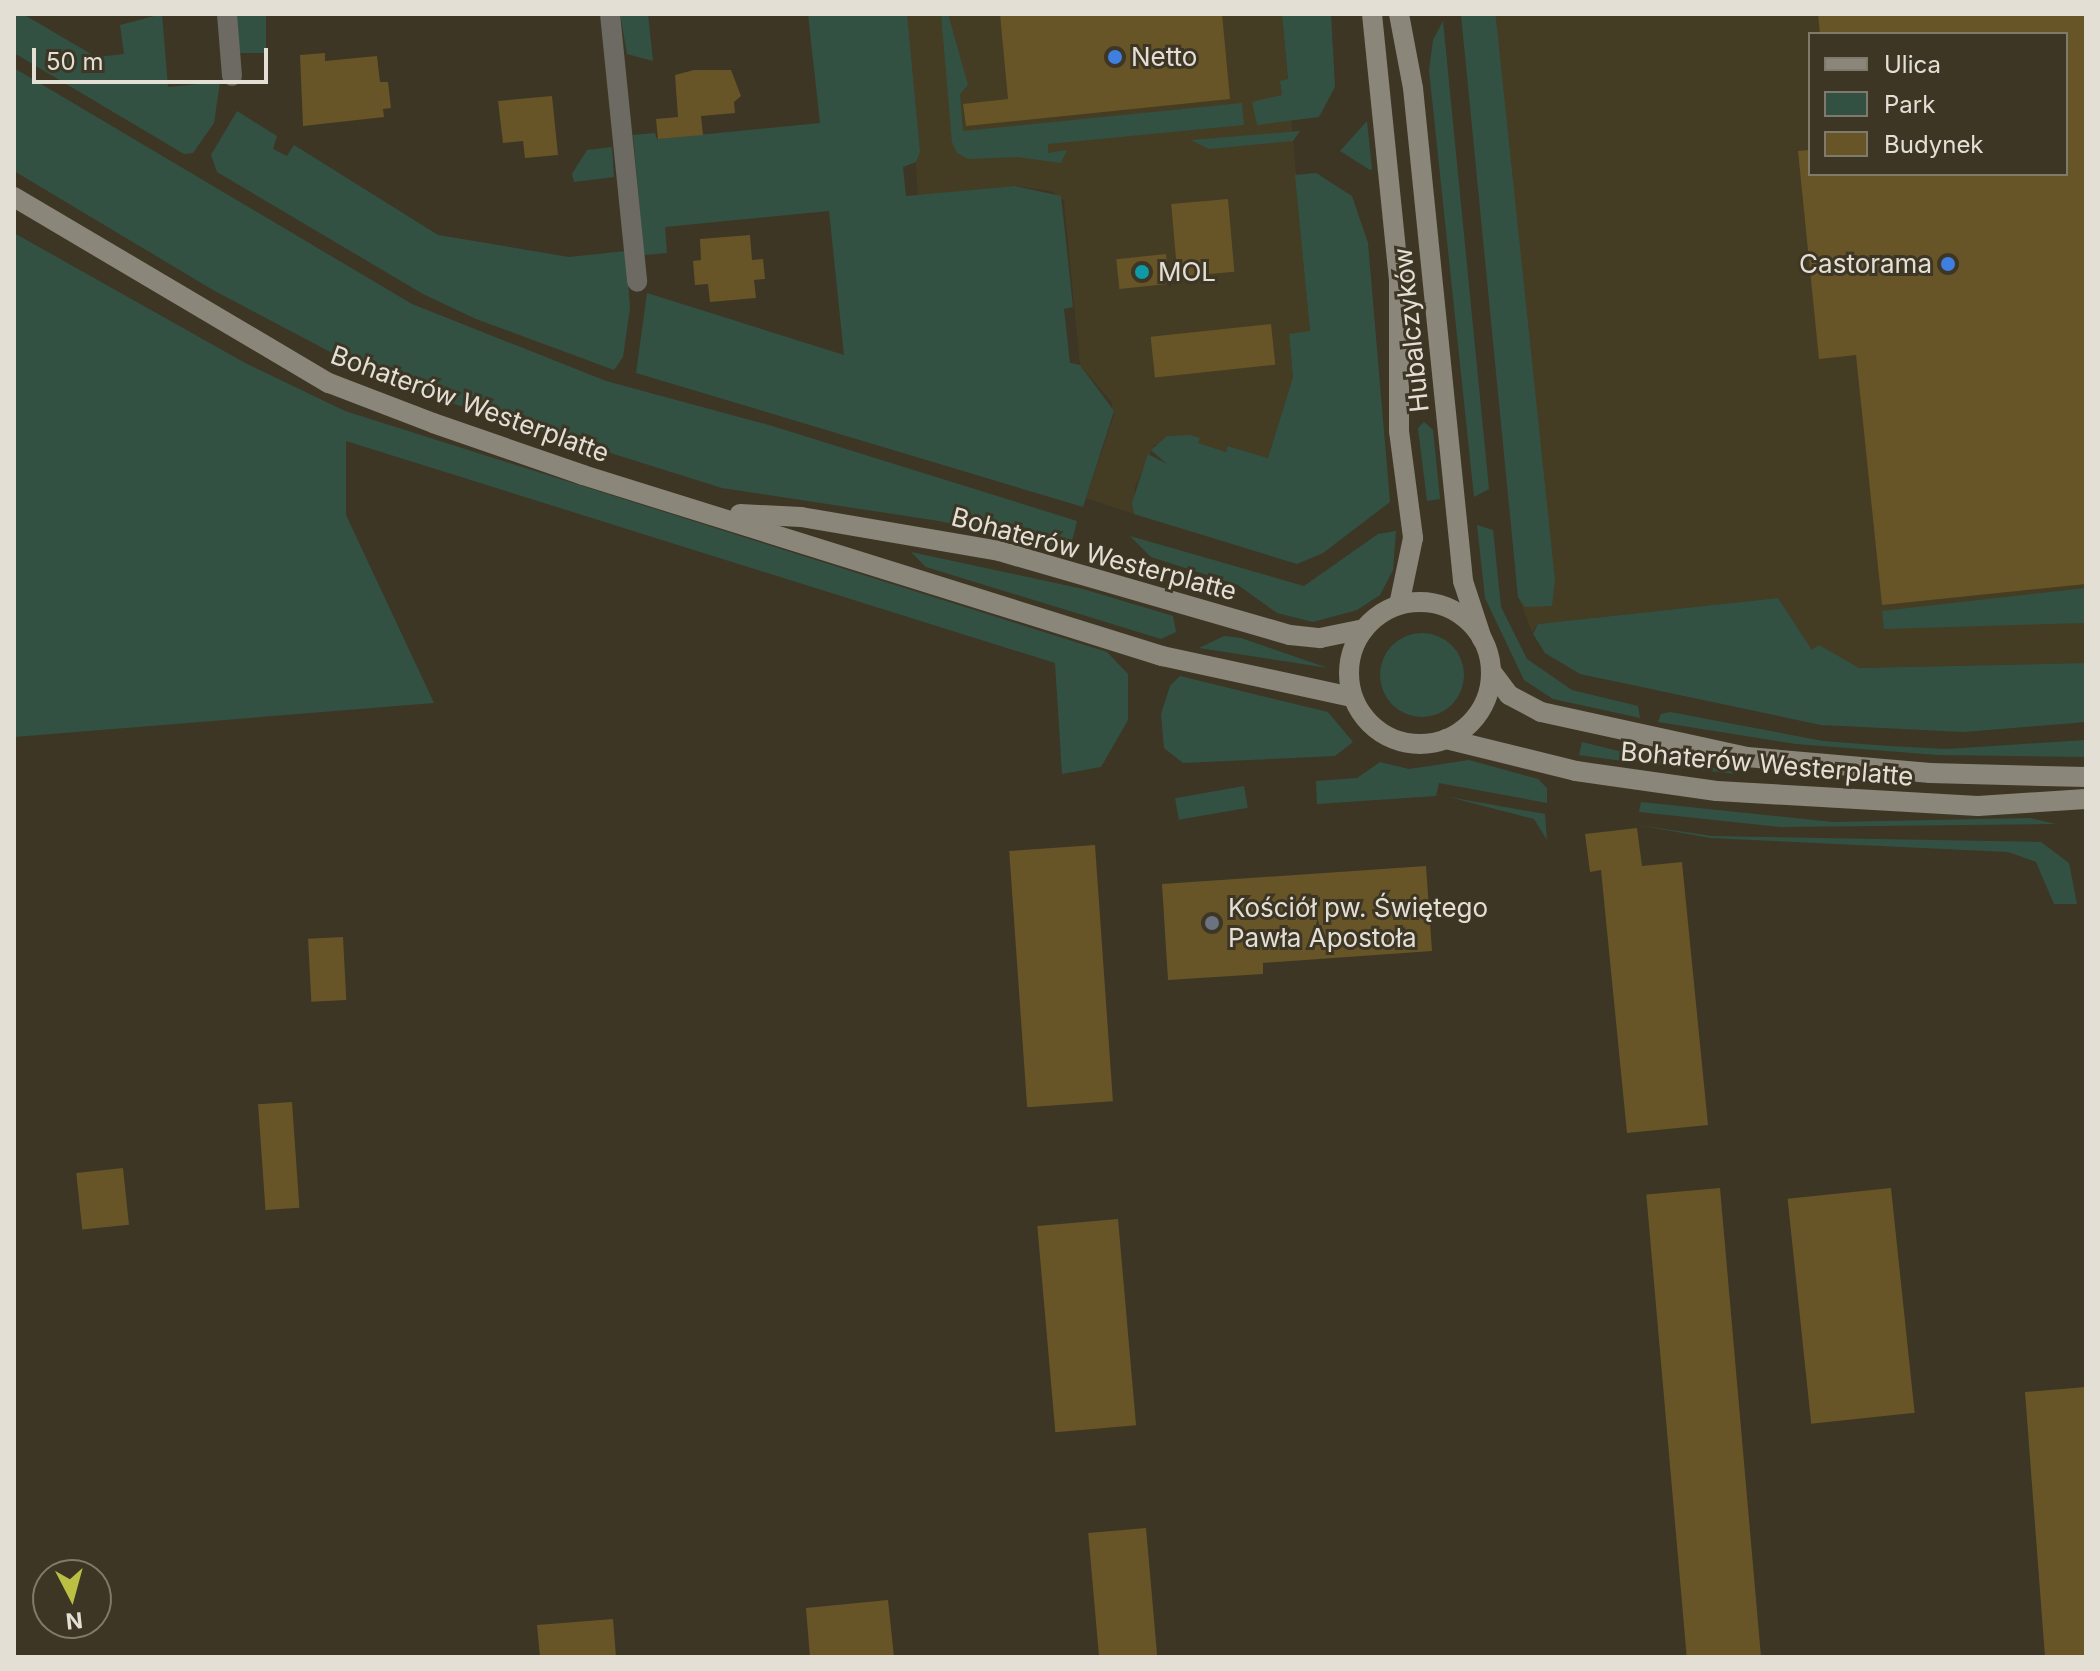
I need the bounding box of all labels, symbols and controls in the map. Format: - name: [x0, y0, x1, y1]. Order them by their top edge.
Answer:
- scale bar: [36, 32, 272, 82]
- legend: [1808, 32, 2068, 176]
- place label: Netto: [1131, 41, 1197, 73]
- text: 50 m: [46, 47, 104, 76]
- marker: Netto: [1106, 48, 1124, 66]
- text: Ulica: [1884, 50, 1941, 79]
- text: Park: [1884, 90, 1935, 119]
- text: Budynek: [1884, 130, 1984, 159]
- street label: Hubalczyków: [1387, 246, 1435, 414]
- place label: Castorama: [1799, 248, 1932, 280]
- marker: Castorama: [1939, 255, 1957, 273]
- place label: MOL: [1158, 256, 1216, 288]
- marker: MOL: [1133, 263, 1151, 281]
- street label: Bohaterów Westerplatte: [327, 339, 613, 469]
- street label: Bohaterów Westerplatte: [948, 501, 1240, 607]
- street label: Bohaterów Westerplatte: [1619, 736, 1915, 792]
- place label: Kościół pw. Świętego Pawła Apostoła: [1228, 892, 1488, 954]
- marker: Kościół pw. Świętego Pawła Apostoła: [1203, 914, 1221, 932]
- north arrow: [32, 1559, 112, 1639]
- text: N: [65, 1607, 84, 1635]

